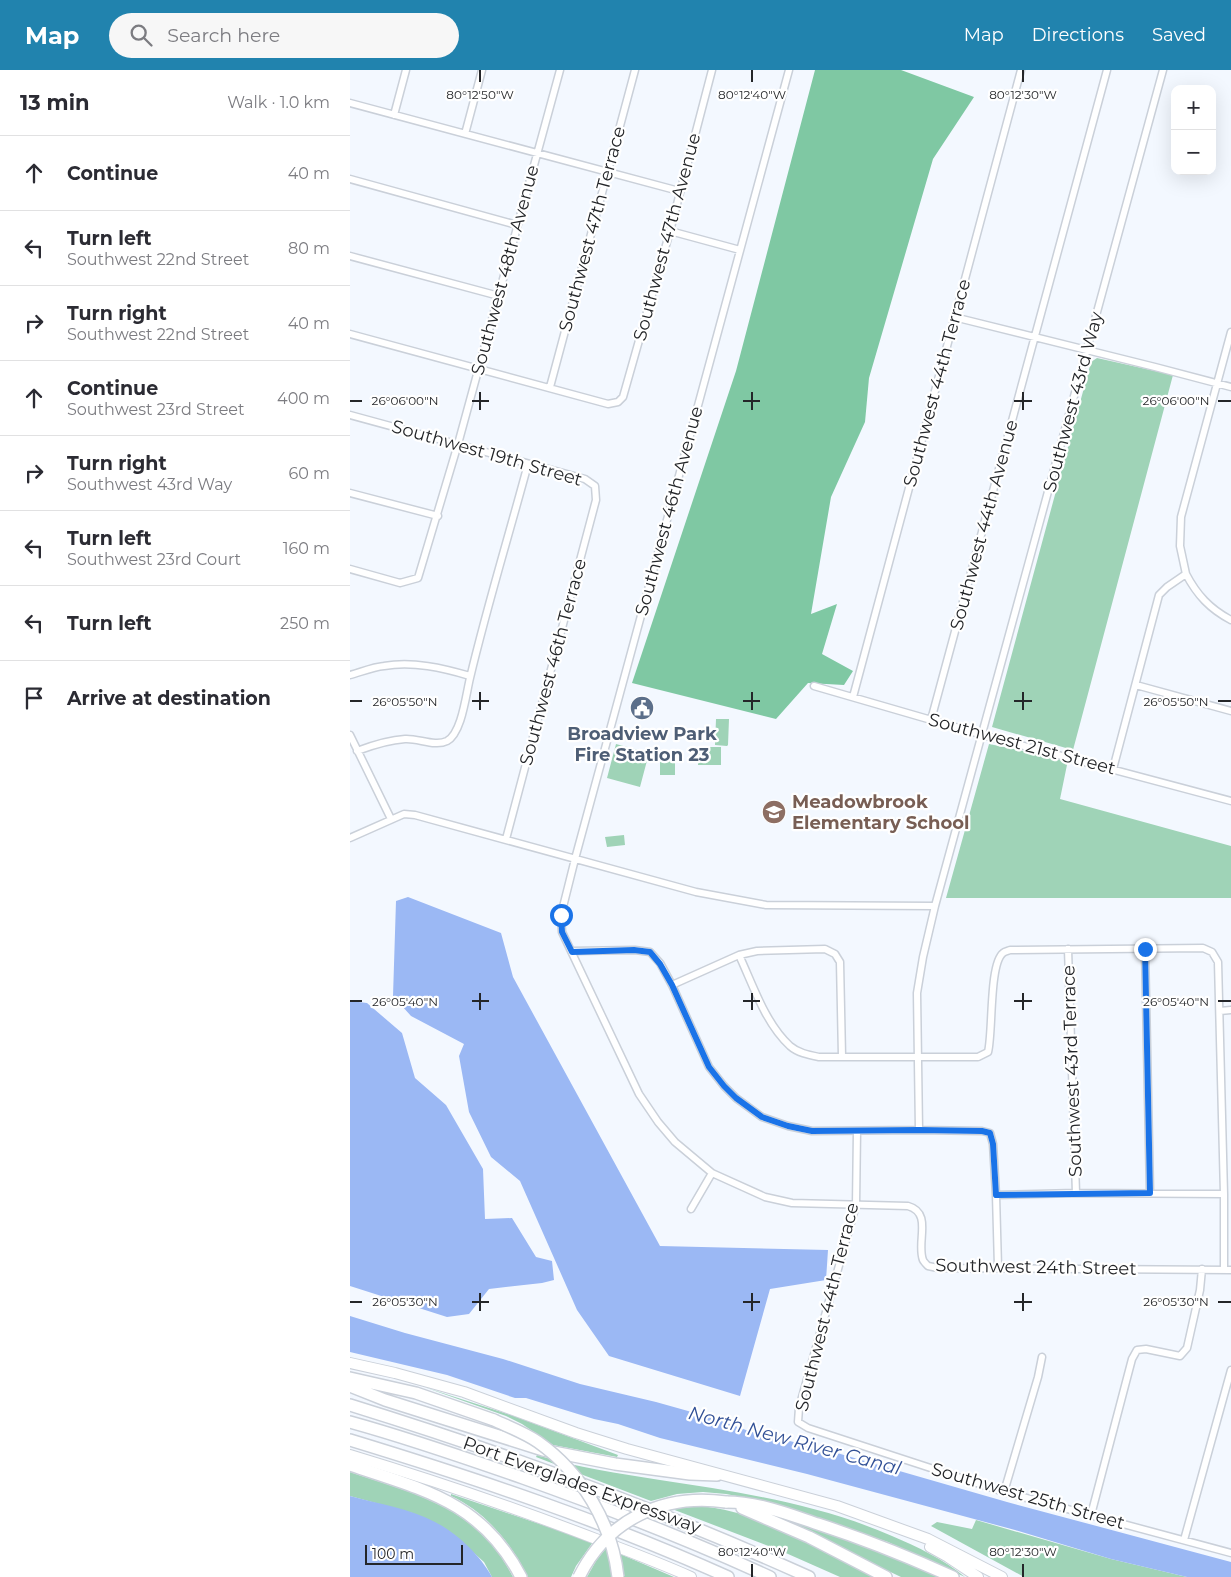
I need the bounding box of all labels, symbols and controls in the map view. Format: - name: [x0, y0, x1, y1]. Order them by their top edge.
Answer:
- search box: [109, 13, 459, 58]
- text: Map: [25, 21, 79, 50]
- icon: search: [127, 21, 155, 49]
- text: Search here: [167, 24, 280, 47]
- text: Map: [964, 24, 1004, 46]
- text: Directions: [1032, 24, 1124, 46]
- text: Saved: [1152, 24, 1206, 46]
- map controls: [1171, 85, 1216, 175]
- button: +: [1171, 85, 1216, 130]
- text: 80°12'50"W: [446, 87, 514, 102]
- text: 80°12'40"W: [718, 87, 786, 102]
- text: 80°12'30"W: [989, 87, 1057, 102]
- text: 13 min: [20, 90, 89, 115]
- text: Walk · 1.0 km: [227, 93, 330, 112]
- street label: Southwest 47th Terrace: [554, 124, 630, 334]
- street label: Southwest 47th Avenue: [629, 130, 705, 343]
- button: −: [1171, 130, 1216, 175]
- icon: ahead: [20, 159, 48, 187]
- text: Continue: [67, 162, 158, 185]
- street label: Southwest 48th Avenue: [466, 162, 544, 377]
- text: 40 m: [288, 164, 330, 183]
- text: Turn left: [67, 227, 152, 250]
- icon: left: [20, 234, 48, 262]
- text: 80 m: [288, 239, 330, 258]
- text: Southwest 22nd Street: [67, 250, 249, 269]
- street label: Southwest 44th Terrace: [899, 277, 975, 489]
- text: Turn right: [67, 302, 167, 325]
- icon: right: [20, 309, 48, 337]
- street label: Southwest 43rd Way: [1038, 309, 1108, 495]
- text: 40 m: [288, 314, 330, 333]
- text: Southwest 22nd Street: [67, 325, 249, 344]
- text: Continue: [67, 377, 158, 400]
- icon: ahead: [20, 384, 48, 412]
- text: 400 m: [277, 389, 330, 408]
- text: 26°06'00"N: [372, 393, 438, 408]
- text: 26°06'00"N: [1143, 393, 1209, 408]
- text: Southwest 23rd Street: [67, 400, 245, 419]
- street label: Southwest 46th Avenue: [630, 404, 708, 618]
- street label: Southwest 19th Street: [389, 415, 585, 491]
- street label: Southwest 44th Avenue: [945, 417, 1023, 633]
- text: Turn right: [67, 452, 167, 475]
- icon: right: [20, 459, 48, 487]
- text: 60 m: [288, 464, 330, 483]
- text: Southwest 43rd Way: [67, 475, 232, 494]
- text: Turn left: [67, 527, 152, 550]
- icon: left: [20, 534, 48, 562]
- text: 160 m: [283, 539, 330, 558]
- text: Southwest 23rd Court: [67, 550, 241, 569]
- street label: Southwest 46th Terrace: [515, 556, 591, 768]
- icon: left: [20, 609, 48, 637]
- text: Turn left: [67, 612, 152, 635]
- text: 250 m: [280, 614, 330, 633]
- icon: arrive: [20, 684, 48, 712]
- text: Arrive at destination: [67, 687, 271, 710]
- text: 26°05'50"N: [372, 694, 438, 709]
- text: 26°05'50"N: [1143, 694, 1209, 709]
- public building icon: Broadview Park Fire Station 23: [629, 695, 655, 721]
- street label: Southwest 21st Street: [926, 708, 1118, 780]
- place label: Broadview Park Fire Station 23: [567, 723, 717, 766]
- place label: Meadowbrook Elementary School: [792, 791, 969, 834]
- school or university icon: Meadowbrook Elementary School: [761, 799, 787, 825]
- route start: [550, 904, 573, 927]
- route end: [1134, 938, 1157, 961]
- street label: Southwest 43rd Terrace: [1057, 965, 1087, 1177]
- text: 26°05'40"N: [372, 994, 438, 1009]
- text: 26°05'40"N: [1143, 994, 1209, 1009]
- street label: Southwest 44th Terrace: [790, 1200, 864, 1414]
- street label: Southwest 24th Street: [935, 1254, 1137, 1280]
- text: 26°05'30"N: [372, 1294, 438, 1309]
- text: 26°05'30"N: [1143, 1294, 1209, 1309]
- water label: North New River Canal: [686, 1401, 905, 1480]
- street label: Port Everglades Expressway: [460, 1432, 704, 1538]
- street label: Southwest 25th Street: [929, 1458, 1127, 1534]
- scale bar: [365, 1542, 462, 1565]
- text: 80°12'40"W: [718, 1544, 786, 1559]
- text: 80°12'30"W: [989, 1544, 1057, 1559]
- text: 100 m: [372, 1545, 414, 1563]

